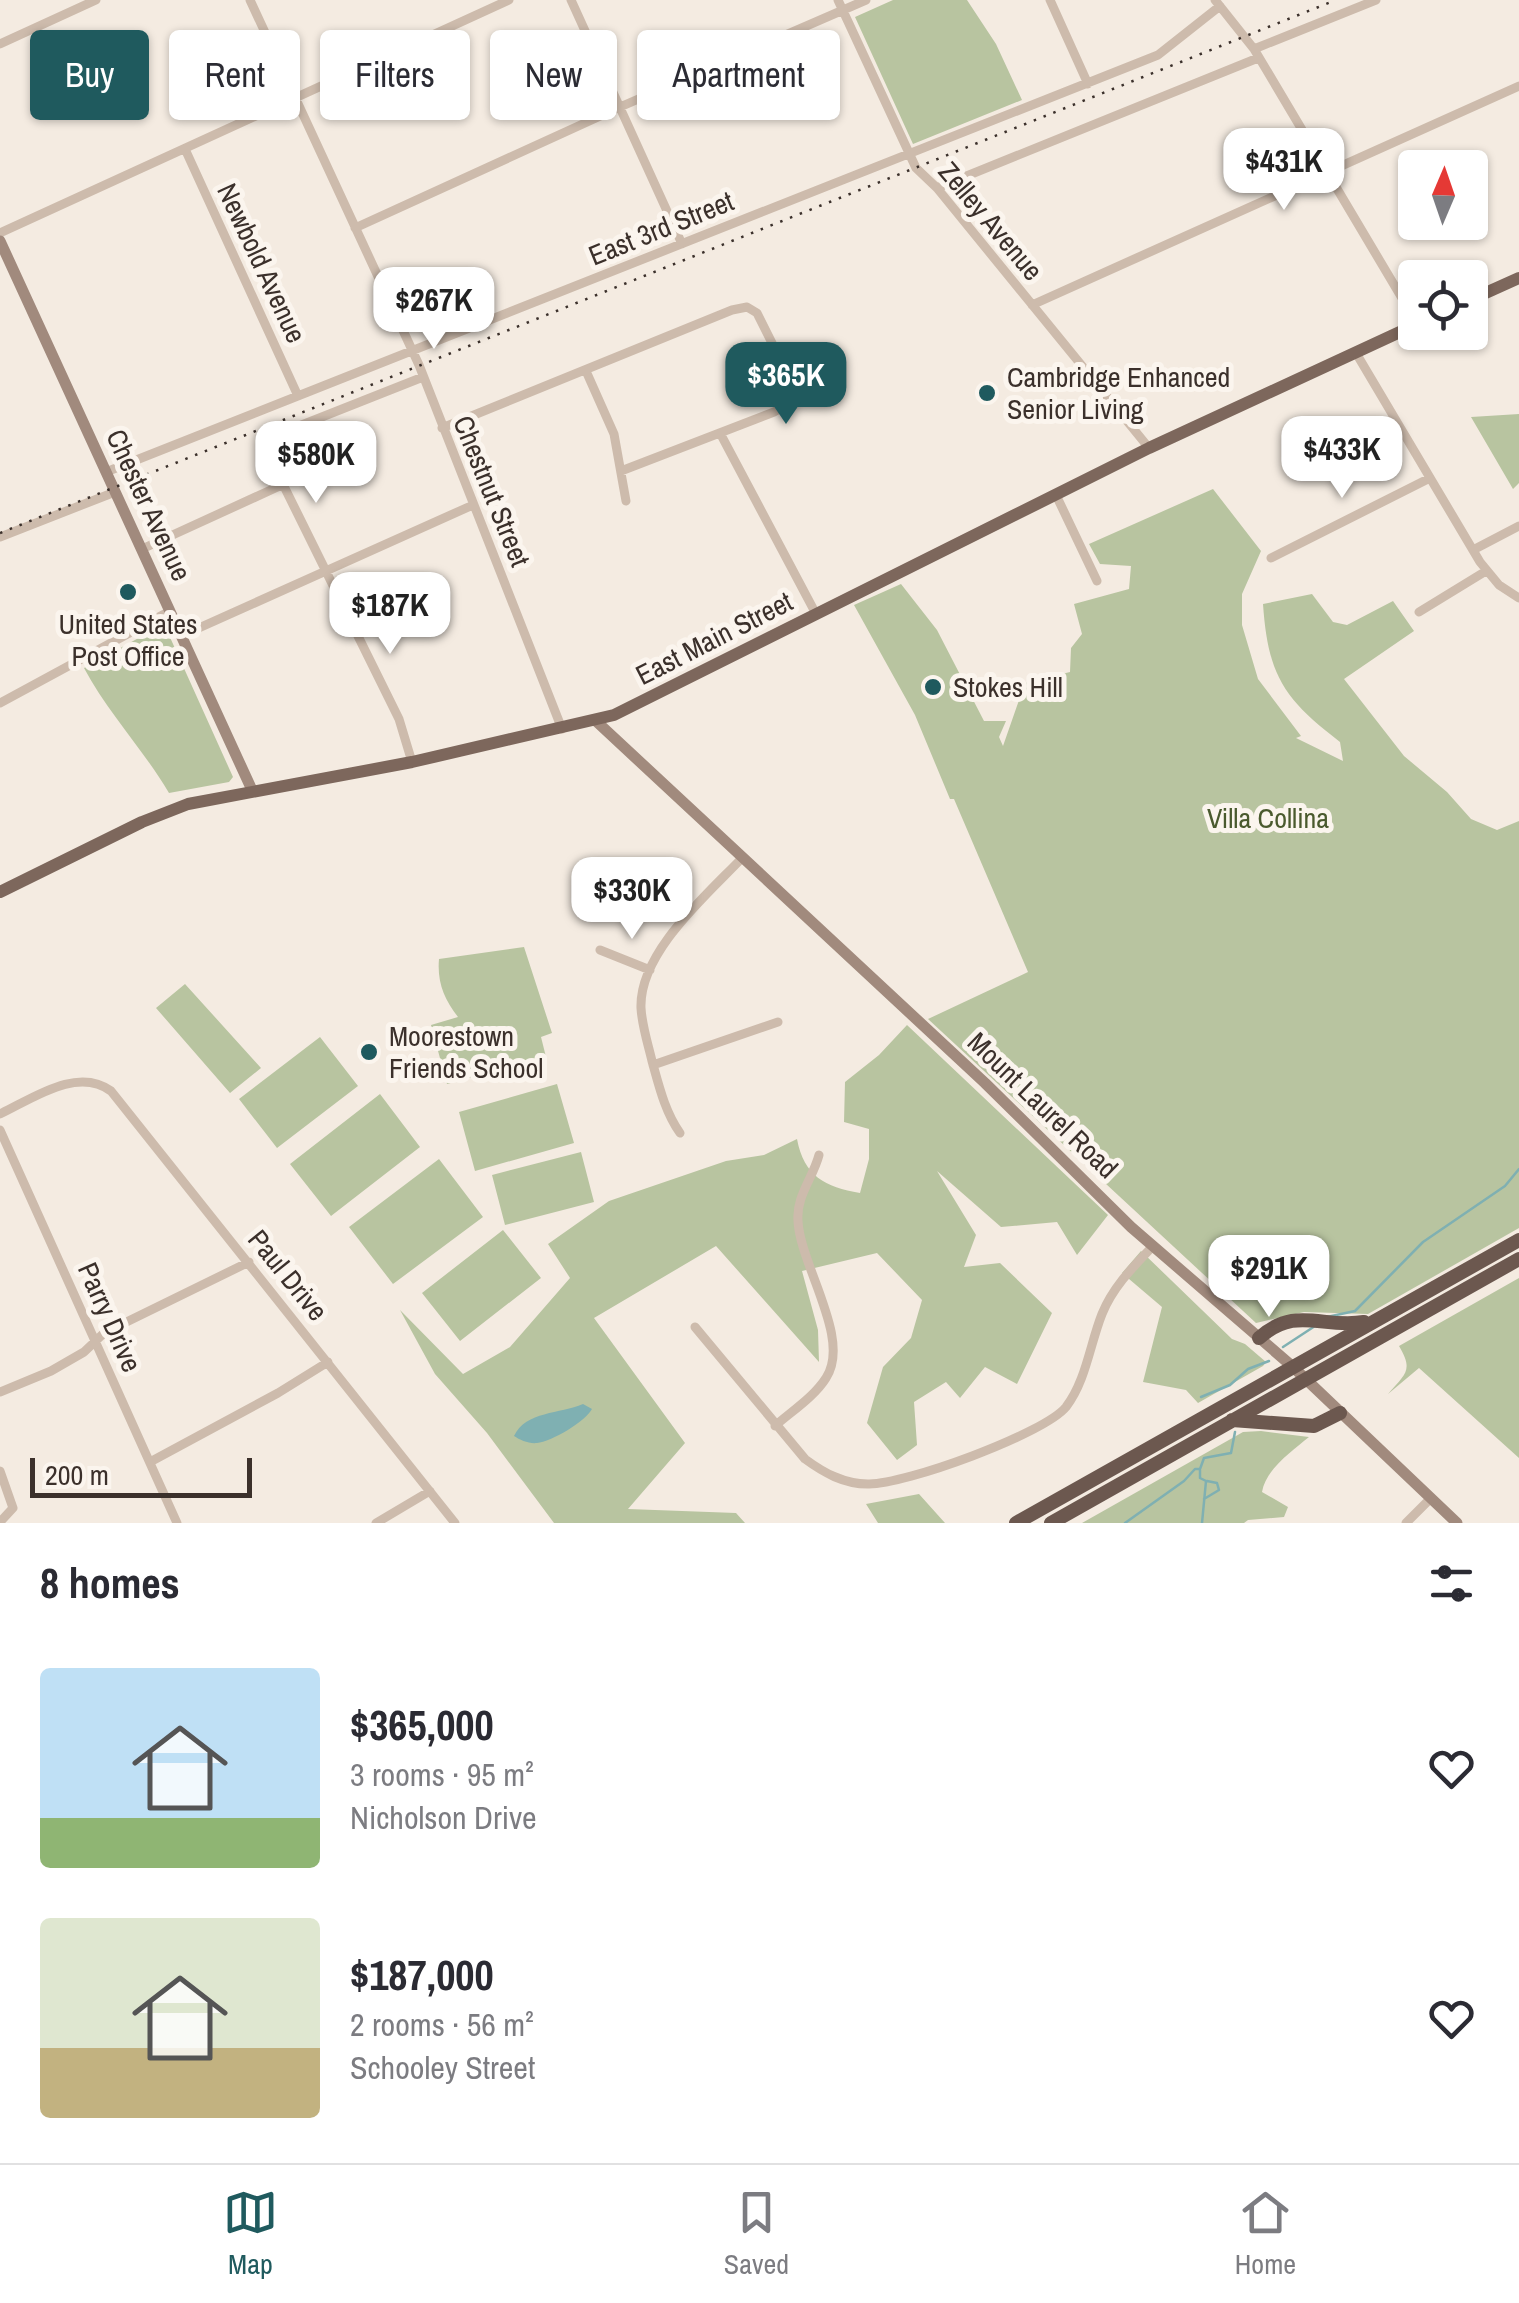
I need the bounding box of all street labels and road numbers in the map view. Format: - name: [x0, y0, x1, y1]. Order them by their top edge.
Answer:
- street label: Zelley Avenue: [930, 154, 1052, 288]
- street label: Newbold Avenue: [208, 177, 316, 349]
- street label: East 3rd Street: [583, 182, 739, 274]
- street label: Chestnut Street: [444, 410, 540, 572]
- street label: Chester Avenue: [97, 423, 201, 587]
- street label: East Main Street: [629, 582, 799, 694]
- street label: Mount Laurel Road: [960, 1024, 1126, 1186]
- street label: Paul Drive: [240, 1221, 336, 1329]
- street label: Parry Drive: [69, 1256, 151, 1378]

